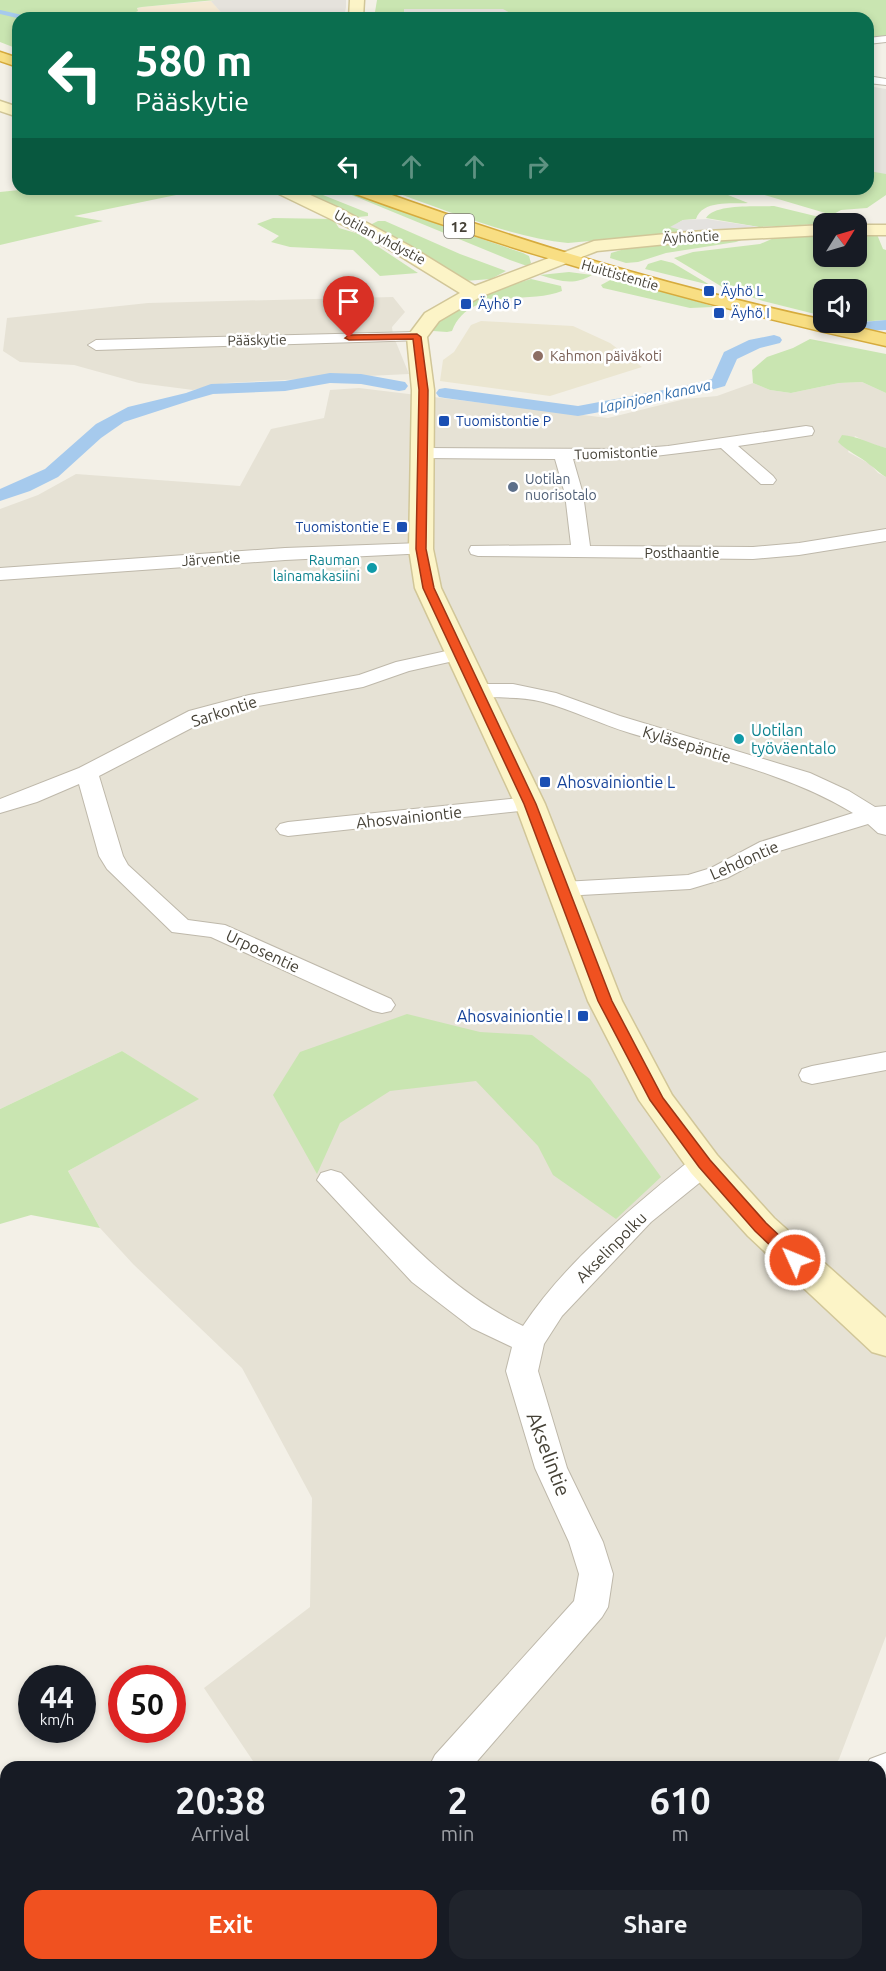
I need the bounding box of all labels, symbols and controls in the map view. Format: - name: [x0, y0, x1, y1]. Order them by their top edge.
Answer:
- icon: left: [36, 36, 114, 114]
- text: 580 m: [135, 37, 252, 84]
- text: Pääskytie: [135, 86, 249, 116]
- icon: left: [332, 150, 365, 183]
- icon: ahead: [395, 150, 428, 183]
- icon: ahead: [458, 150, 491, 183]
- icon: right: [521, 150, 554, 183]
- street label: Uotilan yhdystie: [332, 206, 428, 268]
- north arrow: [813, 213, 867, 267]
- map controls: [813, 213, 867, 333]
- road number: 12: [444, 214, 474, 238]
- street label: Äyhöntie: [662, 228, 720, 246]
- street label: Huittistentie: [580, 256, 660, 294]
- pin: [323, 276, 374, 338]
- button: sound: [813, 279, 867, 333]
- place label: Äyhö L: [721, 283, 763, 299]
- marker: Äyhö L: [702, 284, 716, 298]
- icon: arrive: [332, 285, 365, 318]
- place label: Äyhö P: [478, 296, 522, 312]
- marker: Äyhö P: [459, 297, 473, 311]
- place label: Äyhö I: [731, 305, 770, 321]
- marker: Äyhö I: [712, 306, 726, 320]
- street label: Pääskytie: [227, 331, 287, 349]
- place label: Kahmon päiväkoti: [550, 348, 662, 364]
- marker: Kahmon päiväkoti: [531, 349, 545, 363]
- water label: Lapinjoen kanava: [598, 376, 712, 416]
- place label: Tuomistontie P: [456, 413, 551, 429]
- marker: Tuomistontie P: [437, 414, 451, 428]
- street label: Tuomistontie: [574, 444, 658, 462]
- place label: Uotilan nuorisotalo: [525, 471, 597, 503]
- marker: Uotilan nuorisotalo: [506, 480, 520, 494]
- place label: Tuomistontie E: [296, 519, 390, 535]
- marker: Tuomistontie E: [395, 520, 409, 534]
- street label: Posthaantie: [645, 545, 720, 561]
- street label: Järventie: [181, 549, 241, 569]
- place label: Rauman lainamakasiini: [273, 552, 360, 584]
- marker: Rauman lainamakasiini: [365, 561, 379, 575]
- street label: Sarkontie: [189, 692, 259, 730]
- place label: Uotilan työväentalo: [751, 721, 836, 757]
- street label: Kyläsepäntie: [641, 722, 733, 766]
- marker: Uotilan työväentalo: [732, 732, 746, 746]
- place label: Ahosvainiontie L: [557, 773, 675, 791]
- marker: Ahosvainiontie L: [538, 775, 552, 789]
- street label: Ahosvainiontie: [355, 802, 463, 832]
- street label: Lehdontie: [707, 837, 781, 883]
- street label: Urposentie: [223, 926, 303, 976]
- place label: Ahosvainiontie I: [457, 1007, 571, 1025]
- marker: Ahosvainiontie I: [576, 1009, 590, 1023]
- street label: Akselinpolku: [572, 1208, 650, 1286]
- position arrow: [763, 1228, 827, 1292]
- street label: Akselintie: [522, 1409, 576, 1499]
- speed limit sign: 50: [108, 1665, 186, 1743]
- text: 44: [40, 1680, 74, 1714]
- text: km/h: [40, 1711, 74, 1728]
- text: 20:38: [175, 1780, 265, 1821]
- text: 2: [447, 1780, 468, 1821]
- text: 610: [650, 1780, 711, 1821]
- text: Arrival: [191, 1822, 250, 1845]
- text: min: [441, 1822, 474, 1845]
- text: m: [672, 1822, 689, 1845]
- button: Exit: [24, 1890, 437, 1959]
- button: Share: [449, 1890, 862, 1959]

